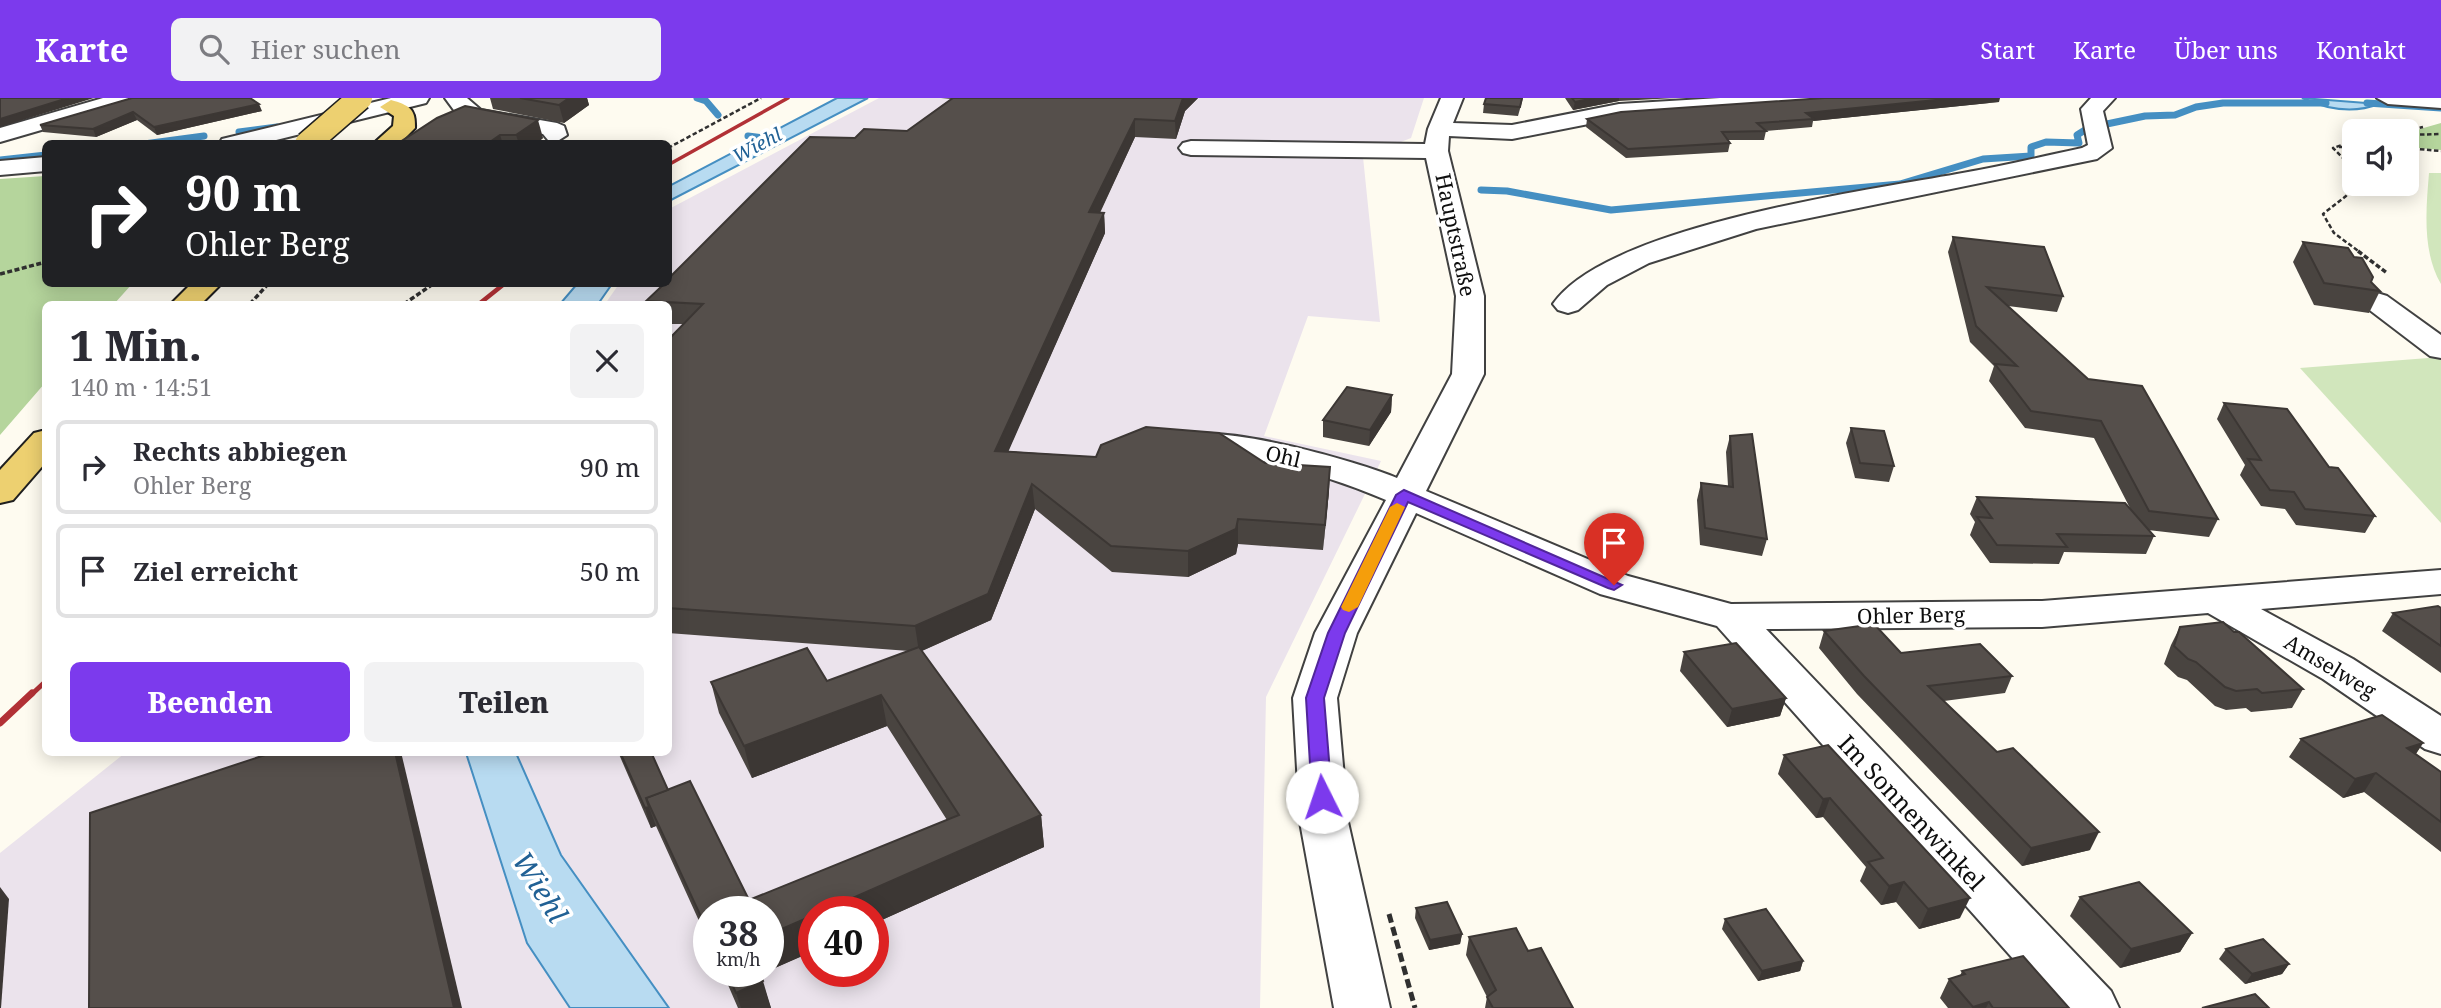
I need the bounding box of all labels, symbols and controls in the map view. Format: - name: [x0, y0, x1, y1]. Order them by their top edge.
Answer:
- search box: [171, 18, 661, 81]
- text: Karte: [35, 27, 129, 72]
- icon: search: [195, 30, 233, 68]
- text: Hier suchen: [251, 31, 401, 67]
- text: Start: [1980, 33, 2035, 66]
- text: Karte: [2073, 33, 2136, 66]
- text: Über uns: [2174, 33, 2278, 66]
- text: Kontakt: [2316, 33, 2406, 66]
- map controls: [2342, 119, 2419, 196]
- button: sound: [2342, 119, 2419, 196]
- water label: Wiehl: [728, 121, 786, 169]
- text: 90 m: [185, 159, 301, 225]
- icon: right: [70, 168, 161, 259]
- street label: Hauptstraße: [1429, 171, 1483, 299]
- text: Ohler Berg: [185, 222, 350, 265]
- text: 1 Min.: [70, 316, 202, 373]
- button: close: [570, 324, 644, 398]
- text: 140 m · 14:51: [70, 371, 212, 403]
- text: Rechts abbiegen: [133, 433, 347, 469]
- street label: Ohl: [1263, 438, 1304, 474]
- icon: right: [74, 448, 112, 486]
- text: 90 m: [580, 449, 640, 485]
- text: Ohler Berg: [133, 469, 251, 501]
- pin: [1584, 513, 1644, 585]
- icon: arrive: [1595, 524, 1633, 562]
- icon: arrive: [74, 552, 112, 590]
- text: Ziel erreicht: [133, 553, 298, 589]
- text: 50 m: [580, 553, 640, 589]
- street label: Ohler Berg: [1857, 600, 1966, 630]
- street label: Amselweg: [2279, 628, 2382, 705]
- button: Beenden: [70, 662, 350, 742]
- button: Teilen: [364, 662, 644, 742]
- street label: Im Sonnenwinkel: [1831, 727, 1993, 897]
- position arrow: [1285, 760, 1359, 834]
- water label: Wiehl: [504, 844, 578, 930]
- speed limit sign: 40: [798, 896, 889, 987]
- text: 38: [719, 909, 758, 956]
- text: km/h: [716, 947, 761, 971]

